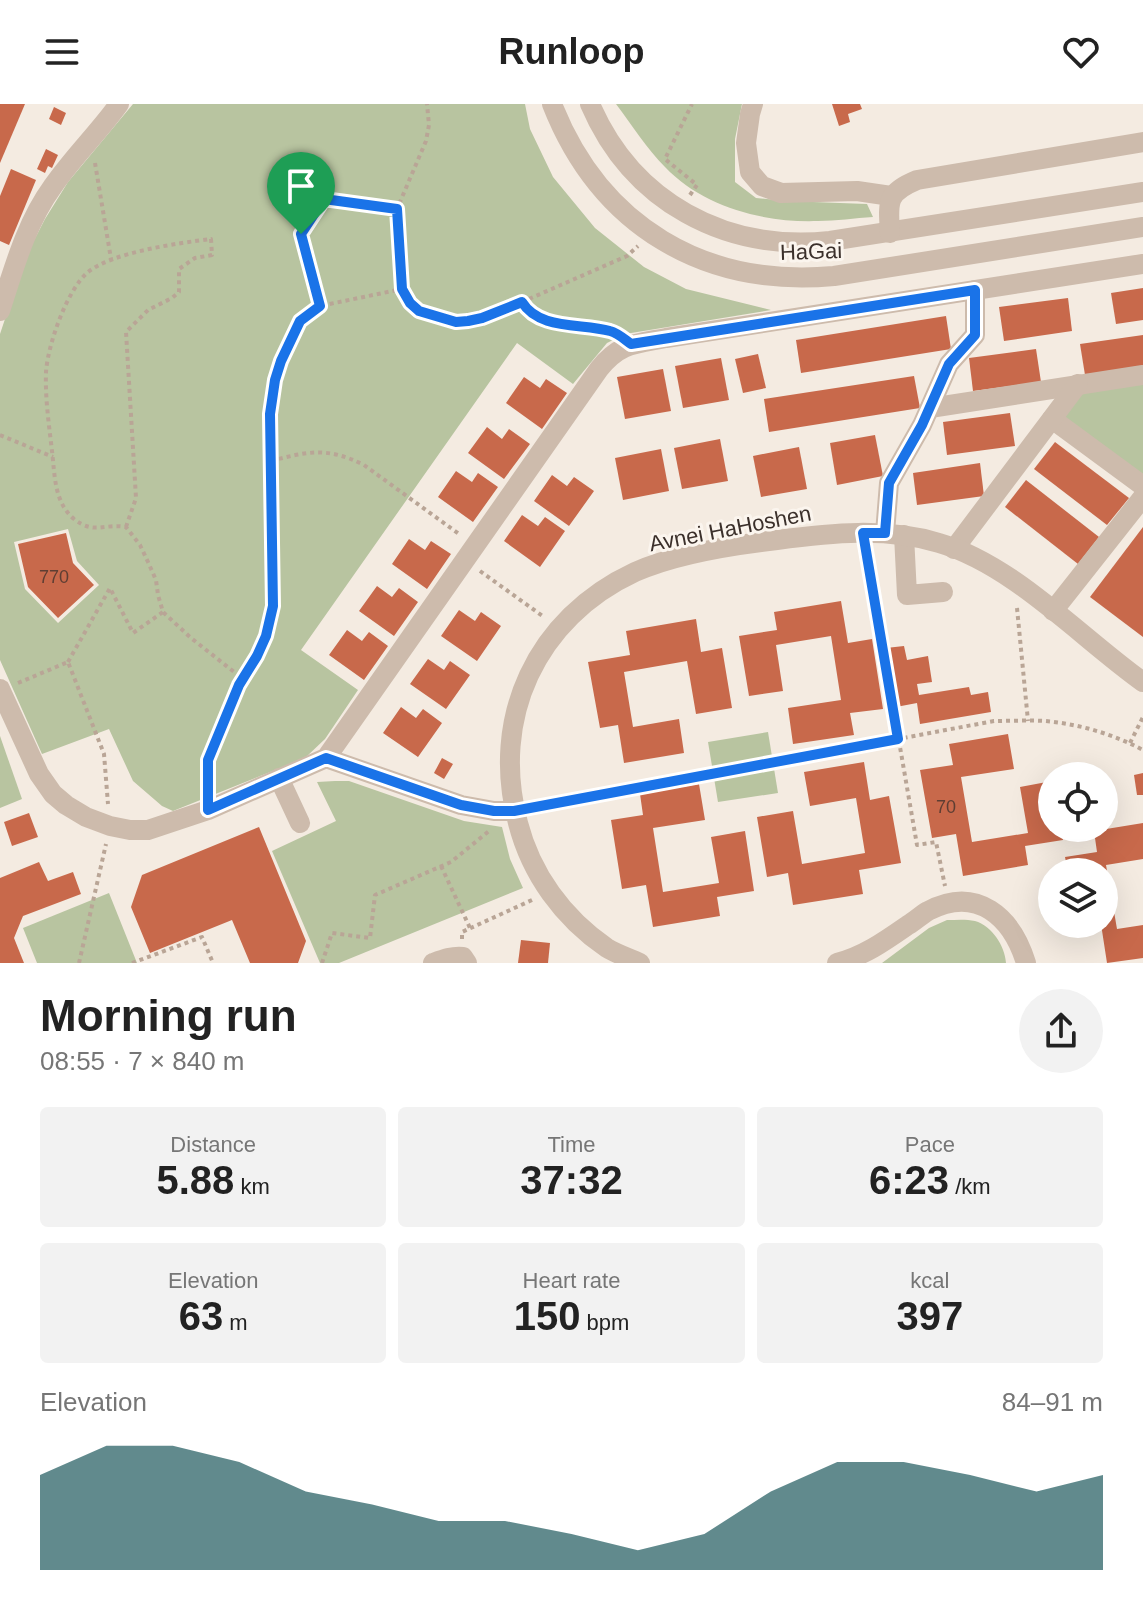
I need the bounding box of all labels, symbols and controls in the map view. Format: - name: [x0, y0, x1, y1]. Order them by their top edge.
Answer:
- icon: menu: [40, 30, 84, 74]
- icon: heart: [1059, 30, 1103, 74]
- text: Runloop: [499, 31, 644, 72]
- pin: [267, 152, 335, 234]
- icon: arrive: [279, 164, 323, 208]
- street label: HaGai: [779, 238, 843, 265]
- street label: Avnei HaHoshen: [647, 501, 813, 556]
- house number: 770: [39, 567, 69, 587]
- map controls: [1038, 762, 1118, 938]
- button: locate: [1038, 762, 1118, 842]
- house number: 70: [936, 797, 956, 817]
- button: layers: [1038, 858, 1118, 938]
- button: share: [1019, 989, 1103, 1073]
- text: Morning run: [40, 991, 297, 1040]
- text: 08:55 · 7 × 840 m: [40, 1046, 245, 1076]
- text: Distance: [170, 1132, 256, 1157]
- text: Time: [547, 1132, 596, 1157]
- text: Pace: [905, 1132, 955, 1157]
- text: 5.88: [157, 1158, 234, 1202]
- text: 37:32: [520, 1158, 623, 1202]
- text: 6:23: [869, 1158, 949, 1202]
- text: km: [234, 1174, 270, 1199]
- text: /km: [949, 1174, 991, 1199]
- text: Elevation: [168, 1268, 258, 1293]
- text: Heart rate: [523, 1268, 620, 1293]
- text: kcal: [910, 1268, 949, 1293]
- text: 63: [179, 1294, 223, 1338]
- text: 150: [514, 1294, 580, 1338]
- text: 397: [896, 1294, 963, 1338]
- text: m: [223, 1310, 248, 1335]
- text: bpm: [580, 1310, 629, 1335]
- text: Elevation: [40, 1387, 147, 1417]
- text: 84–91 m: [1002, 1387, 1103, 1417]

